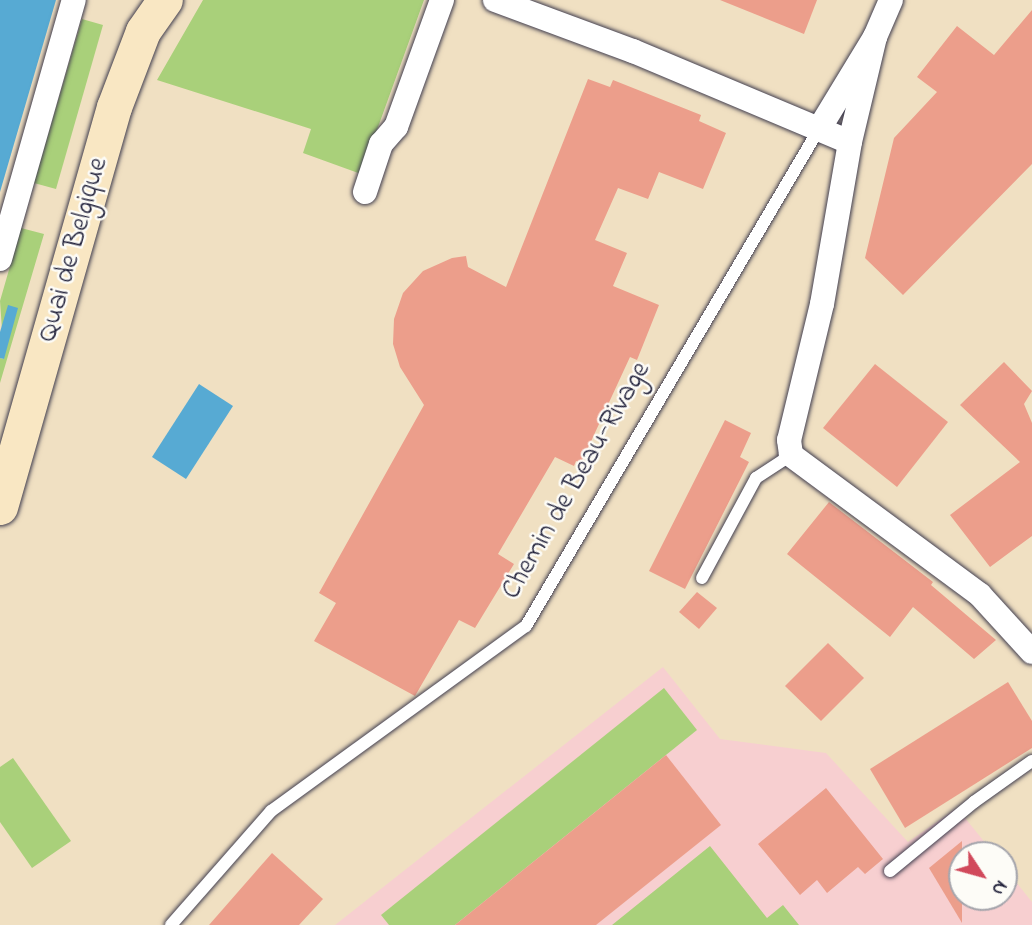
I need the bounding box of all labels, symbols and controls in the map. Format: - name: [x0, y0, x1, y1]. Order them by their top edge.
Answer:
- street label: Quai de Belgique: [32, 154, 116, 346]
- street label: Chemin de Beau-Rivage: [495, 356, 659, 606]
- north arrow: [948, 841, 1018, 911]
- text: N: [984, 874, 1013, 901]

